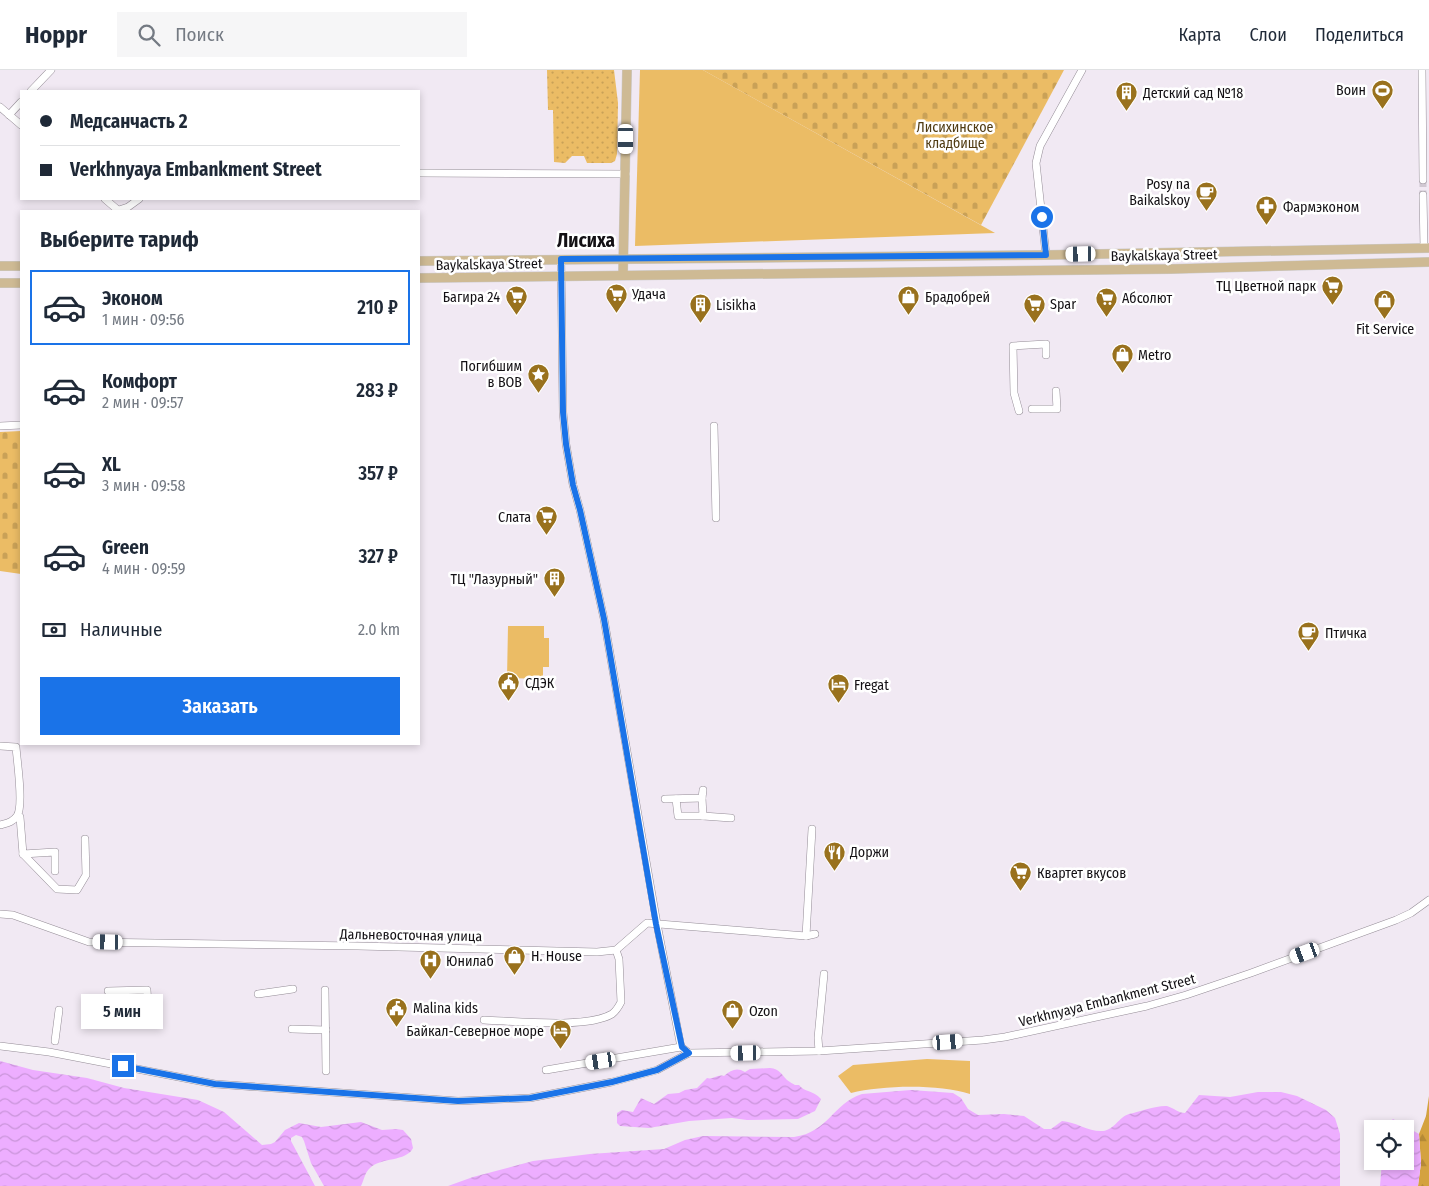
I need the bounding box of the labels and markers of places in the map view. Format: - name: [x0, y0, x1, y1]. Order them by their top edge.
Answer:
- sports icon: Воин: [1370, 78, 1394, 109]
- building icon: Детский сад №18: [1115, 81, 1139, 112]
- place label: Воин: [1336, 82, 1366, 99]
- place label: Детский сад №18: [1142, 85, 1243, 102]
- place label: Posy na Baikalskoy: [1129, 176, 1191, 209]
- cafe icon: Posy na Baikalskoy: [1194, 180, 1218, 211]
- pharmacy icon: Фармэконом: [1255, 195, 1279, 226]
- place label: Фармэконом: [1283, 199, 1359, 216]
- supermarket icon: ТЦ Цветной парк: [1320, 274, 1344, 305]
- place label: ТЦ Цветной парк: [1216, 278, 1316, 295]
- supermarket icon: Удача: [604, 282, 628, 313]
- supermarket icon: Багира 24: [504, 285, 528, 316]
- shop icon: Брадобрей: [897, 285, 921, 316]
- place label: Удача: [631, 286, 666, 303]
- supermarket icon: Абсолют: [1094, 286, 1118, 317]
- place label: Багира 24: [443, 289, 500, 306]
- place label: Брадобрей: [925, 289, 990, 306]
- shop icon: Fit Service: [1373, 289, 1397, 320]
- place label: Абсолют: [1122, 290, 1172, 307]
- supermarket icon: Spar: [1022, 292, 1046, 323]
- building icon: Lisikha: [688, 293, 712, 324]
- place label: Spar: [1050, 296, 1076, 313]
- place label: Lisikha: [716, 297, 756, 314]
- place label: Fit Service: [1356, 321, 1414, 338]
- shop icon: Мetro: [1110, 343, 1134, 374]
- place label: Мetro: [1138, 347, 1171, 364]
- place label: Погибшим в ВОВ: [460, 358, 522, 391]
- place icon: Погибшим в ВОВ: [526, 362, 550, 393]
- supermarket icon: Слата: [535, 505, 559, 536]
- place label: Слата: [498, 509, 531, 526]
- building icon: ТЦ "Лазурный": [542, 567, 566, 598]
- place label: ТЦ "Лазурный": [451, 571, 538, 588]
- cafe icon: Птичка: [1297, 621, 1321, 652]
- place label: Птичка: [1325, 625, 1367, 642]
- public building icon: СДЭК: [497, 671, 521, 702]
- hotel icon: Fregat: [826, 673, 850, 704]
- place label: СДЭК: [525, 675, 555, 692]
- place label: Fregat: [854, 677, 889, 694]
- restaurant icon: Доржи: [822, 840, 846, 871]
- place label: Доржи: [849, 844, 889, 861]
- supermarket icon: Квартет вкусов: [1009, 861, 1033, 892]
- place label: Квартет вкусов: [1037, 865, 1126, 882]
- shop icon: H. House: [503, 944, 527, 975]
- place label: H. House: [531, 948, 582, 965]
- hospital icon: Юнилаб: [418, 949, 442, 980]
- place label: Юнилаб: [446, 953, 494, 970]
- public building icon: Malina kids: [385, 996, 409, 1027]
- shop icon: Ozon: [721, 999, 745, 1030]
- place label: Malina kids: [413, 1000, 478, 1017]
- place label: Ozon: [749, 1003, 778, 1020]
- hotel icon: Байкал-Северное море: [548, 1019, 572, 1050]
- place label: Байкал-Северное море: [406, 1023, 544, 1040]

